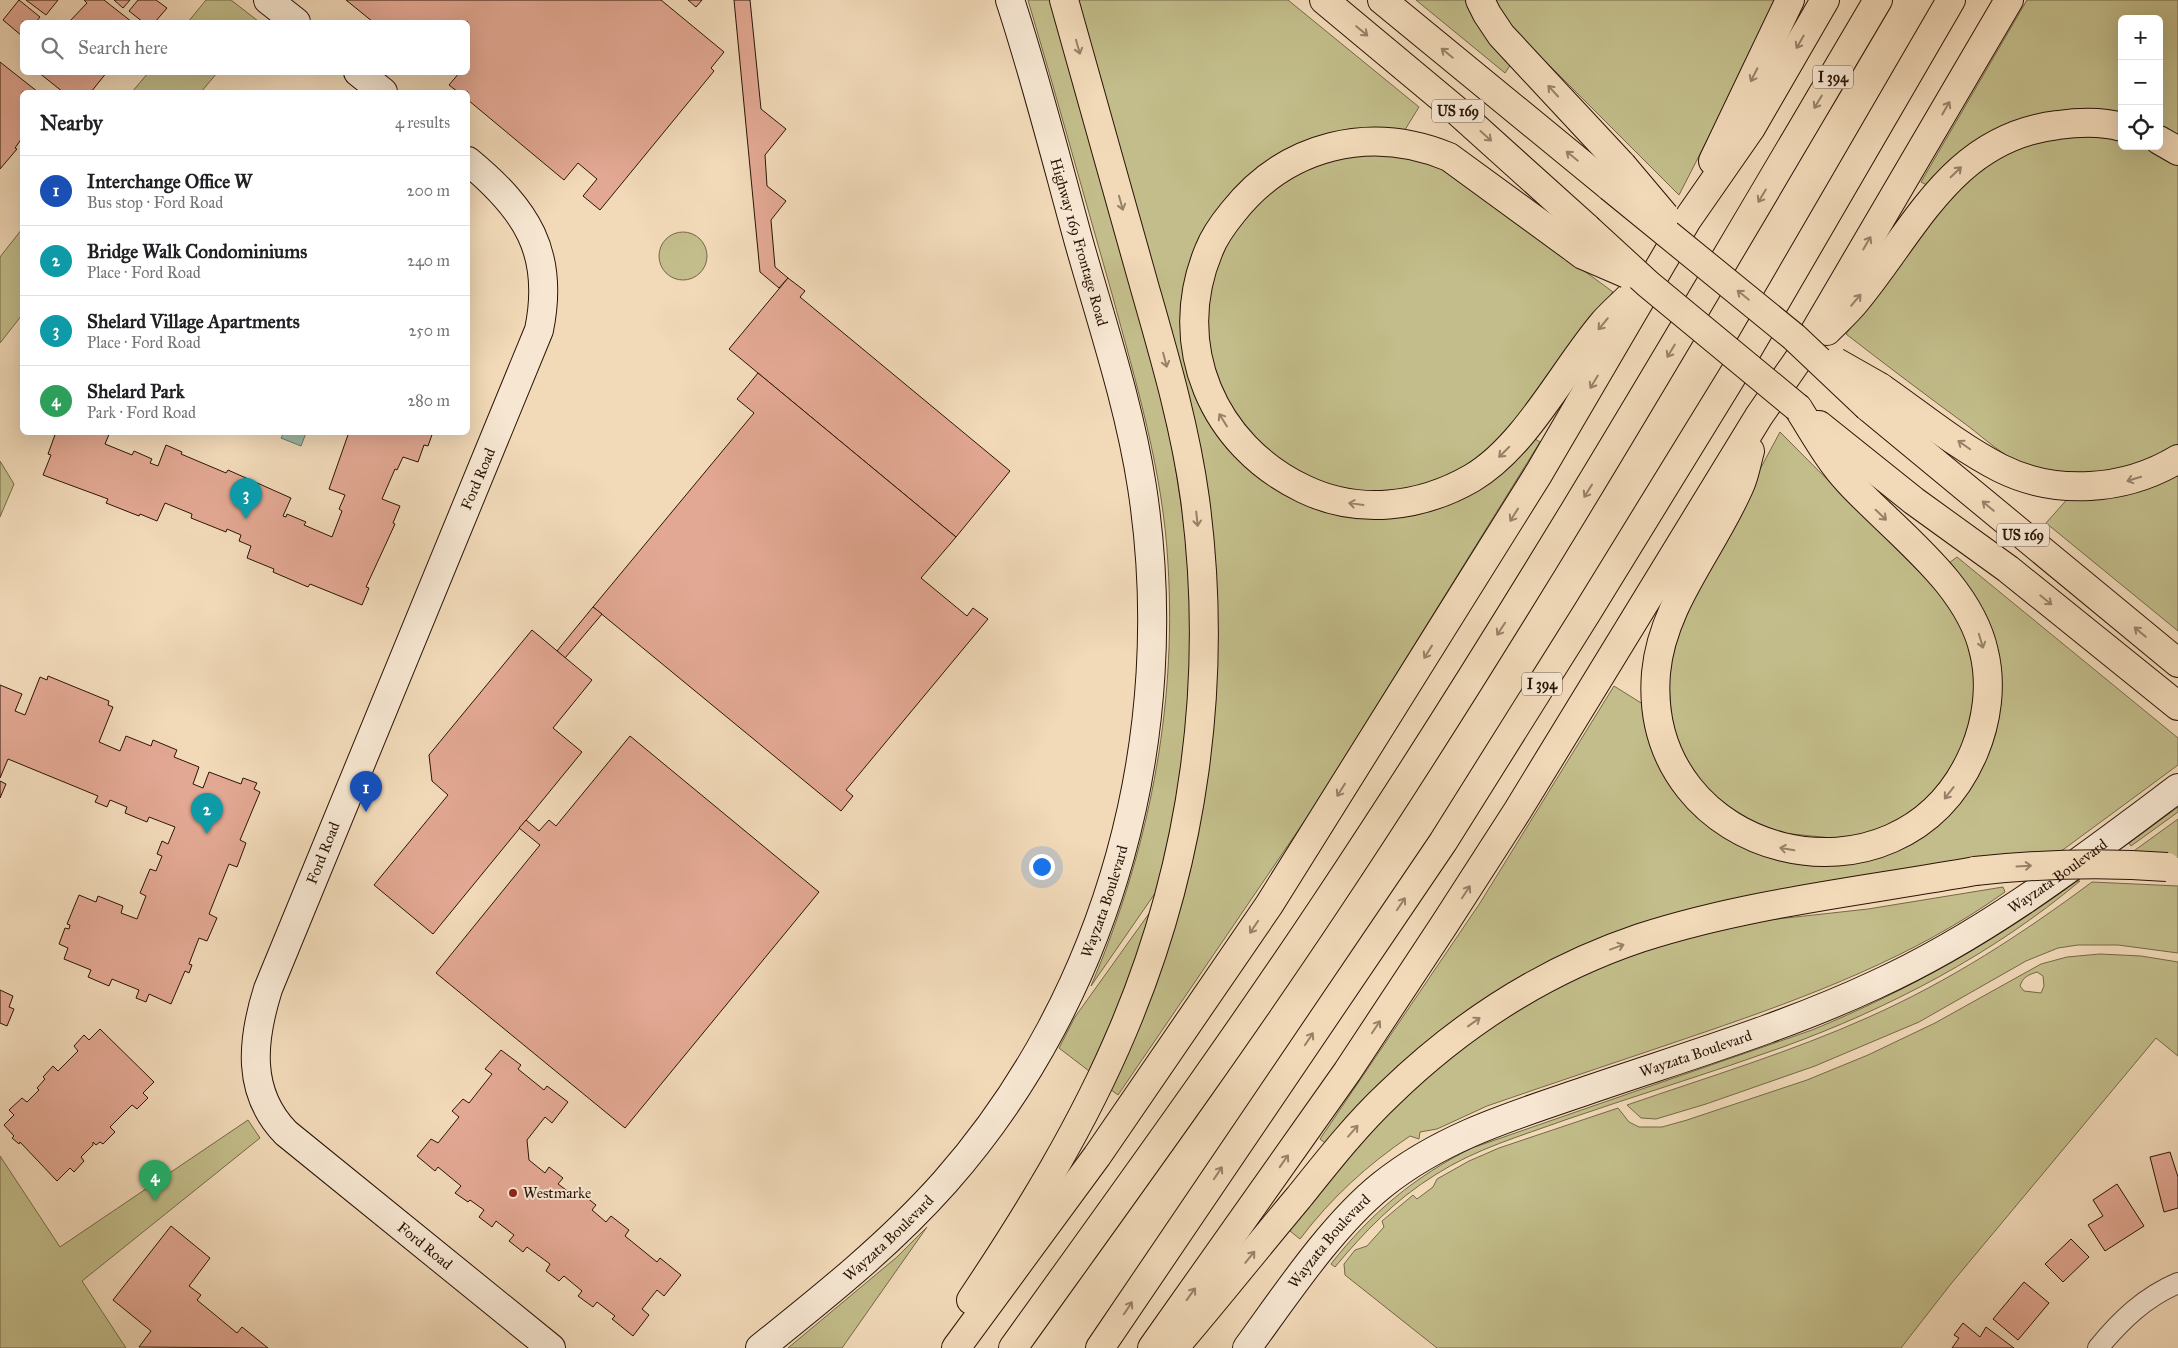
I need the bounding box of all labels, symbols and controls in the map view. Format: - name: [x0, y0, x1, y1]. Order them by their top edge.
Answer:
- map controls: [2118, 15, 2163, 150]
- button: +: [2118, 15, 2163, 60]
- search box: [20, 20, 470, 75]
- one-way arrow: [1355, 26, 1368, 37]
- icon: search: [38, 34, 66, 62]
- one-way arrow: [1795, 35, 1805, 49]
- text: Search here: [78, 36, 168, 59]
- one-way arrow: [1073, 39, 1083, 55]
- one-way arrow: [1440, 47, 1453, 58]
- button: −: [2118, 60, 2163, 105]
- road number: I 394: [1813, 66, 1853, 88]
- one-way arrow: [1749, 68, 1759, 83]
- one-way arrow: [1547, 85, 1559, 98]
- one-way arrow: [1812, 95, 1822, 109]
- road number: US 169: [1432, 100, 1484, 122]
- one-way arrow: [1942, 101, 1952, 115]
- button: locate: [2118, 105, 2163, 150]
- text: Nearby: [40, 110, 103, 136]
- text: 4 results: [395, 113, 450, 132]
- one-way arrow: [1479, 130, 1492, 142]
- one-way arrow: [1566, 150, 1579, 161]
- street label: Highway 169 Frontage Road: [1046, 156, 1112, 329]
- one-way arrow: [1950, 166, 1962, 178]
- text: Interchange Office W: [87, 170, 252, 193]
- text: 1: [53, 181, 59, 200]
- text: 200 m: [407, 181, 450, 200]
- one-way arrow: [1757, 189, 1767, 203]
- text: Bus stop · Ford Road: [87, 193, 223, 212]
- one-way arrow: [1117, 195, 1127, 211]
- one-way arrow: [1862, 236, 1872, 250]
- text: Bridge Walk Condominiums: [87, 240, 307, 263]
- text: 2: [52, 251, 60, 270]
- text: 240 m: [407, 251, 450, 270]
- text: Place · Ford Road: [87, 263, 201, 282]
- one-way arrow: [1736, 289, 1749, 300]
- one-way arrow: [1851, 294, 1862, 307]
- text: Shelard Village Apartments: [87, 310, 300, 333]
- one-way arrow: [1598, 317, 1609, 330]
- text: 3: [53, 321, 59, 340]
- text: 250 m: [409, 321, 450, 340]
- text: Place · Ford Road: [87, 333, 201, 352]
- one-way arrow: [1666, 344, 1676, 358]
- one-way arrow: [1161, 352, 1170, 368]
- one-way arrow: [1588, 375, 1598, 389]
- text: Shelard Park: [87, 380, 185, 403]
- text: 4: [52, 391, 60, 410]
- text: 280 m: [407, 391, 450, 410]
- text: Park · Ford Road: [87, 403, 196, 422]
- one-way arrow: [1218, 413, 1228, 427]
- one-way arrow: [1957, 440, 1971, 450]
- street label: Ford Road: [457, 445, 499, 513]
- one-way arrow: [1497, 446, 1510, 458]
- one-way arrow: [2126, 475, 2142, 485]
- pin: 3: [230, 478, 262, 519]
- one-way arrow: [1582, 483, 1592, 497]
- one-way arrow: [1348, 499, 1364, 509]
- one-way arrow: [1982, 500, 1995, 512]
- one-way arrow: [1508, 507, 1518, 521]
- one-way arrow: [1875, 509, 1888, 521]
- one-way arrow: [1192, 511, 1202, 527]
- road number: US 169: [1997, 524, 2049, 546]
- one-way arrow: [2040, 594, 2053, 605]
- one-way arrow: [1496, 621, 1506, 635]
- one-way arrow: [2134, 626, 2147, 638]
- one-way arrow: [1977, 632, 1987, 648]
- one-way arrow: [1422, 645, 1432, 659]
- road number: I 394: [1522, 672, 1562, 696]
- pin: 1: [350, 771, 382, 812]
- one-way arrow: [1336, 783, 1346, 797]
- one-way arrow: [1944, 786, 1955, 799]
- pin: 2: [191, 793, 223, 834]
- street label: Ford Road: [302, 819, 344, 887]
- street label: Wayzata Boulevard: [2004, 835, 2111, 917]
- street label: Wayzata Boulevard: [1077, 843, 1132, 960]
- one-way arrow: [1780, 844, 1796, 854]
- your location: [1029, 854, 1055, 880]
- one-way arrow: [2016, 862, 2032, 871]
- one-way arrow: [1461, 885, 1471, 899]
- one-way arrow: [1395, 897, 1406, 911]
- one-way arrow: [1249, 920, 1259, 934]
- one-way arrow: [1609, 942, 1624, 951]
- one-way arrow: [1466, 1017, 1480, 1027]
- one-way arrow: [1371, 1021, 1381, 1035]
- street label: Wayzata Boulevard: [1637, 1026, 1755, 1081]
- one-way arrow: [1304, 1032, 1314, 1046]
- one-way arrow: [1348, 1125, 1359, 1138]
- one-way arrow: [1279, 1155, 1289, 1169]
- pin: 4: [139, 1160, 171, 1201]
- one-way arrow: [1214, 1167, 1224, 1181]
- place label: Westmarke: [523, 1184, 591, 1202]
- marker: Westmarke: [507, 1187, 519, 1199]
- street label: Wayzata Boulevard: [1284, 1190, 1374, 1292]
- street label: Wayzata Boulevard: [840, 1191, 938, 1285]
- street label: Ford Road: [394, 1218, 456, 1274]
- one-way arrow: [1245, 1250, 1256, 1263]
- one-way arrow: [1186, 1287, 1196, 1301]
- one-way arrow: [1123, 1302, 1133, 1316]

